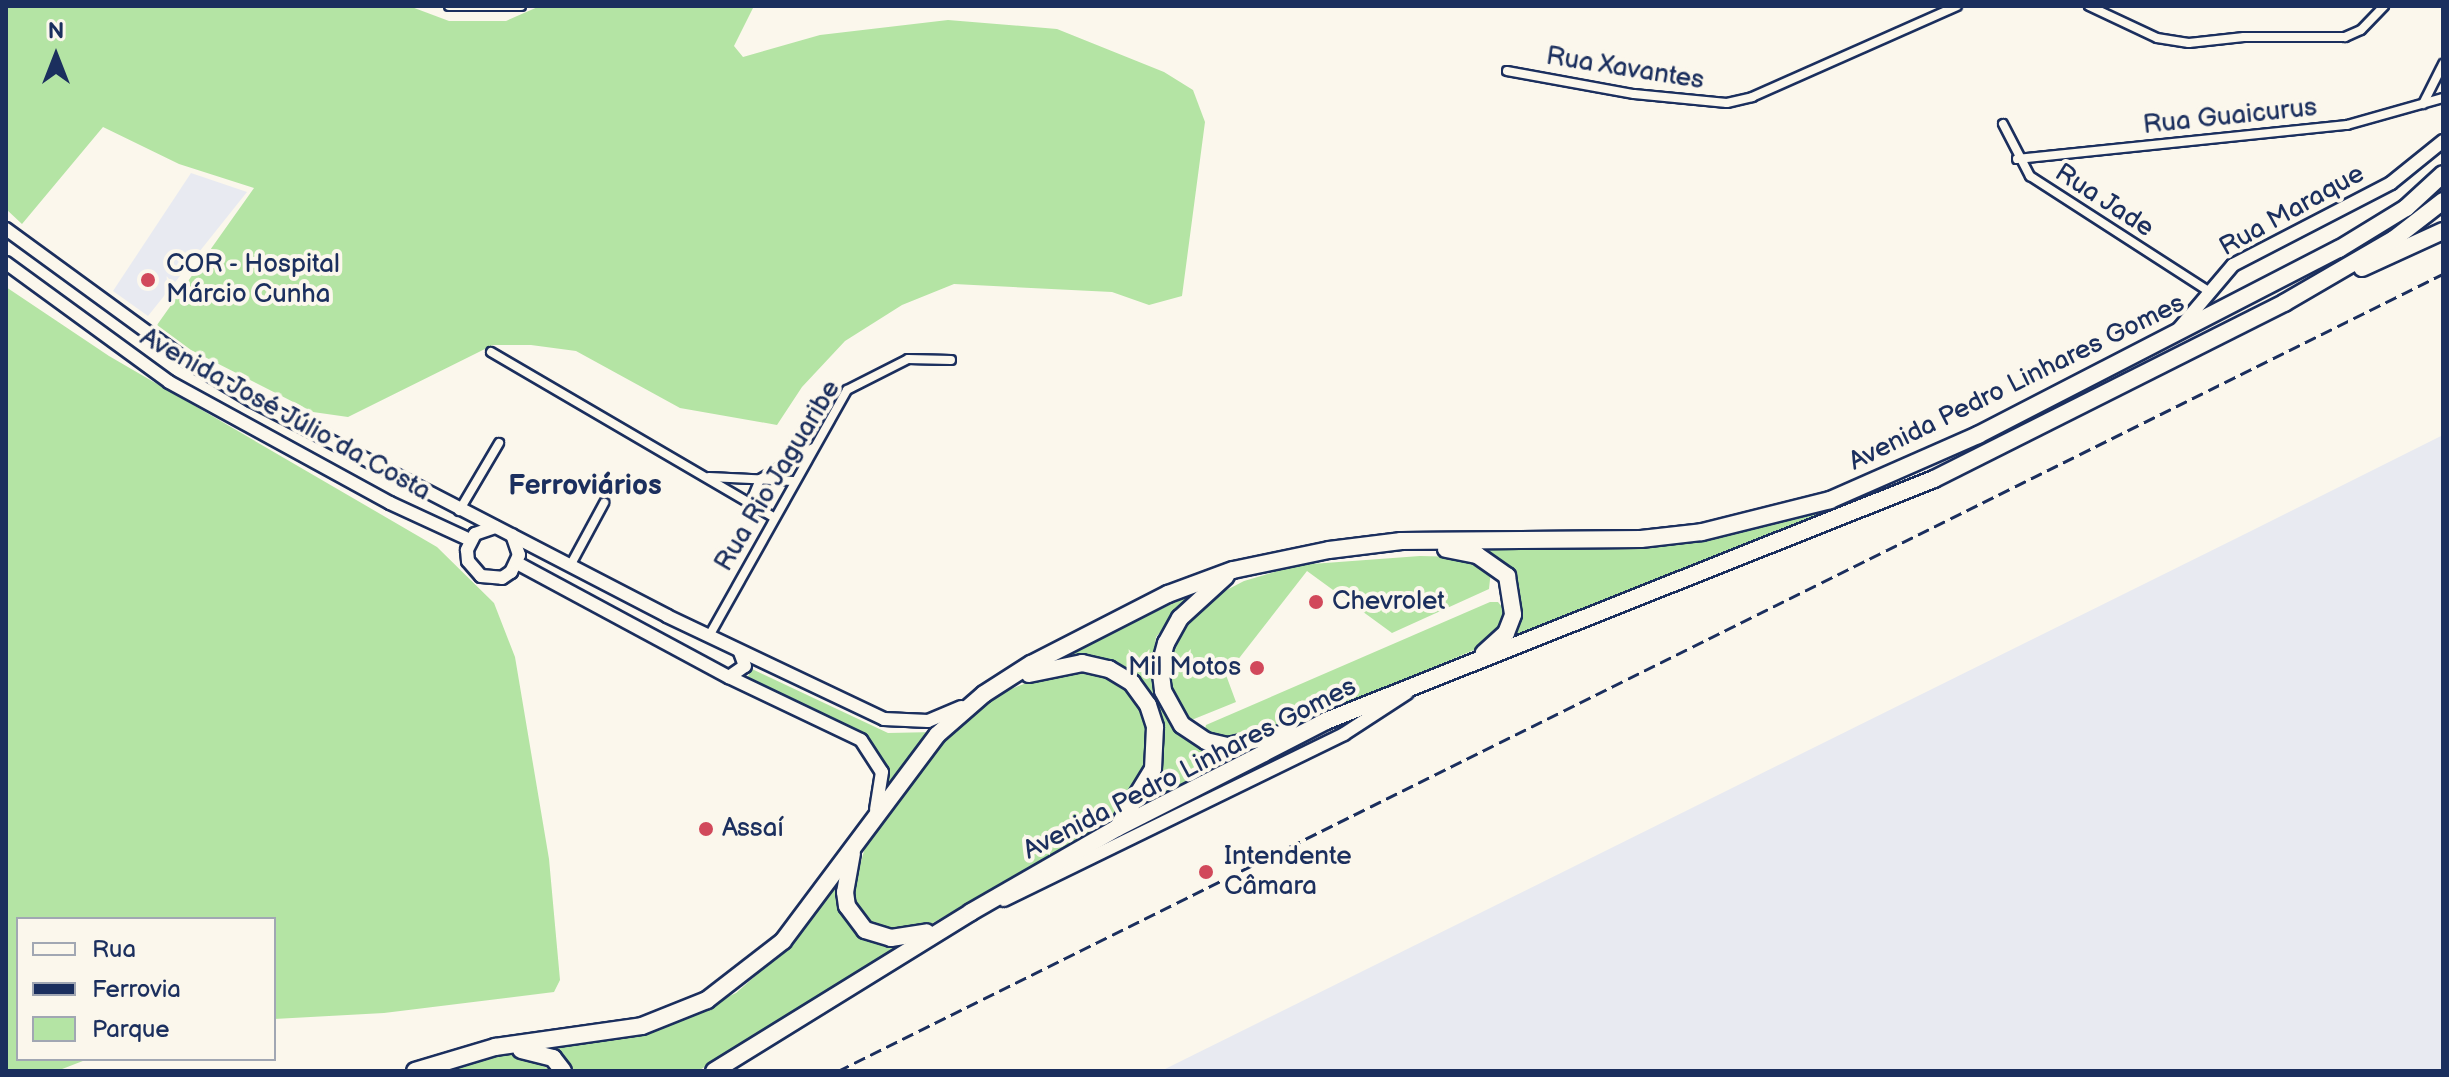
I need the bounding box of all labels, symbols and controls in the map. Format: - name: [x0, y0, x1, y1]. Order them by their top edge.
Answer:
- north arrow: [16, 16, 96, 96]
- text: N: [48, 18, 64, 45]
- street label: Rua Xavantes: [1543, 41, 1707, 97]
- street label: Rua Guaicurus: [2142, 92, 2318, 142]
- street label: Rua Jade: [2048, 157, 2160, 245]
- street label: Rua Maraque: [2214, 158, 2370, 264]
- place label: COR - Hospital Márcio Cunha: [166, 249, 342, 310]
- marker: COR - Hospital Márcio Cunha: [137, 269, 159, 291]
- street label: Avenida Pedro Linhares Gomes: [1844, 288, 2190, 478]
- street label: Avenida José Júlio da Costa: [133, 321, 437, 509]
- street label: Rua Rio Jaguaribe: [708, 374, 848, 578]
- district label: Ferroviários: [508, 469, 662, 503]
- place label: Chevrolet: [1332, 586, 1445, 618]
- marker: Chevrolet: [1307, 593, 1325, 611]
- place label: Mil Motos: [1128, 652, 1241, 684]
- marker: Mil Motos: [1248, 659, 1266, 677]
- street label: Avenida Pedro Linhares Gomes: [1018, 671, 1362, 867]
- place label: Assaí: [722, 813, 784, 845]
- marker: Assaí: [697, 820, 715, 838]
- place label: Intendente Câmara: [1224, 841, 1352, 902]
- marker: Intendente Câmara: [1195, 861, 1217, 883]
- legend: [16, 917, 276, 1061]
- text: Rua: [92, 935, 136, 964]
- text: Ferrovia: [92, 975, 181, 1004]
- text: Parque: [92, 1015, 170, 1044]

